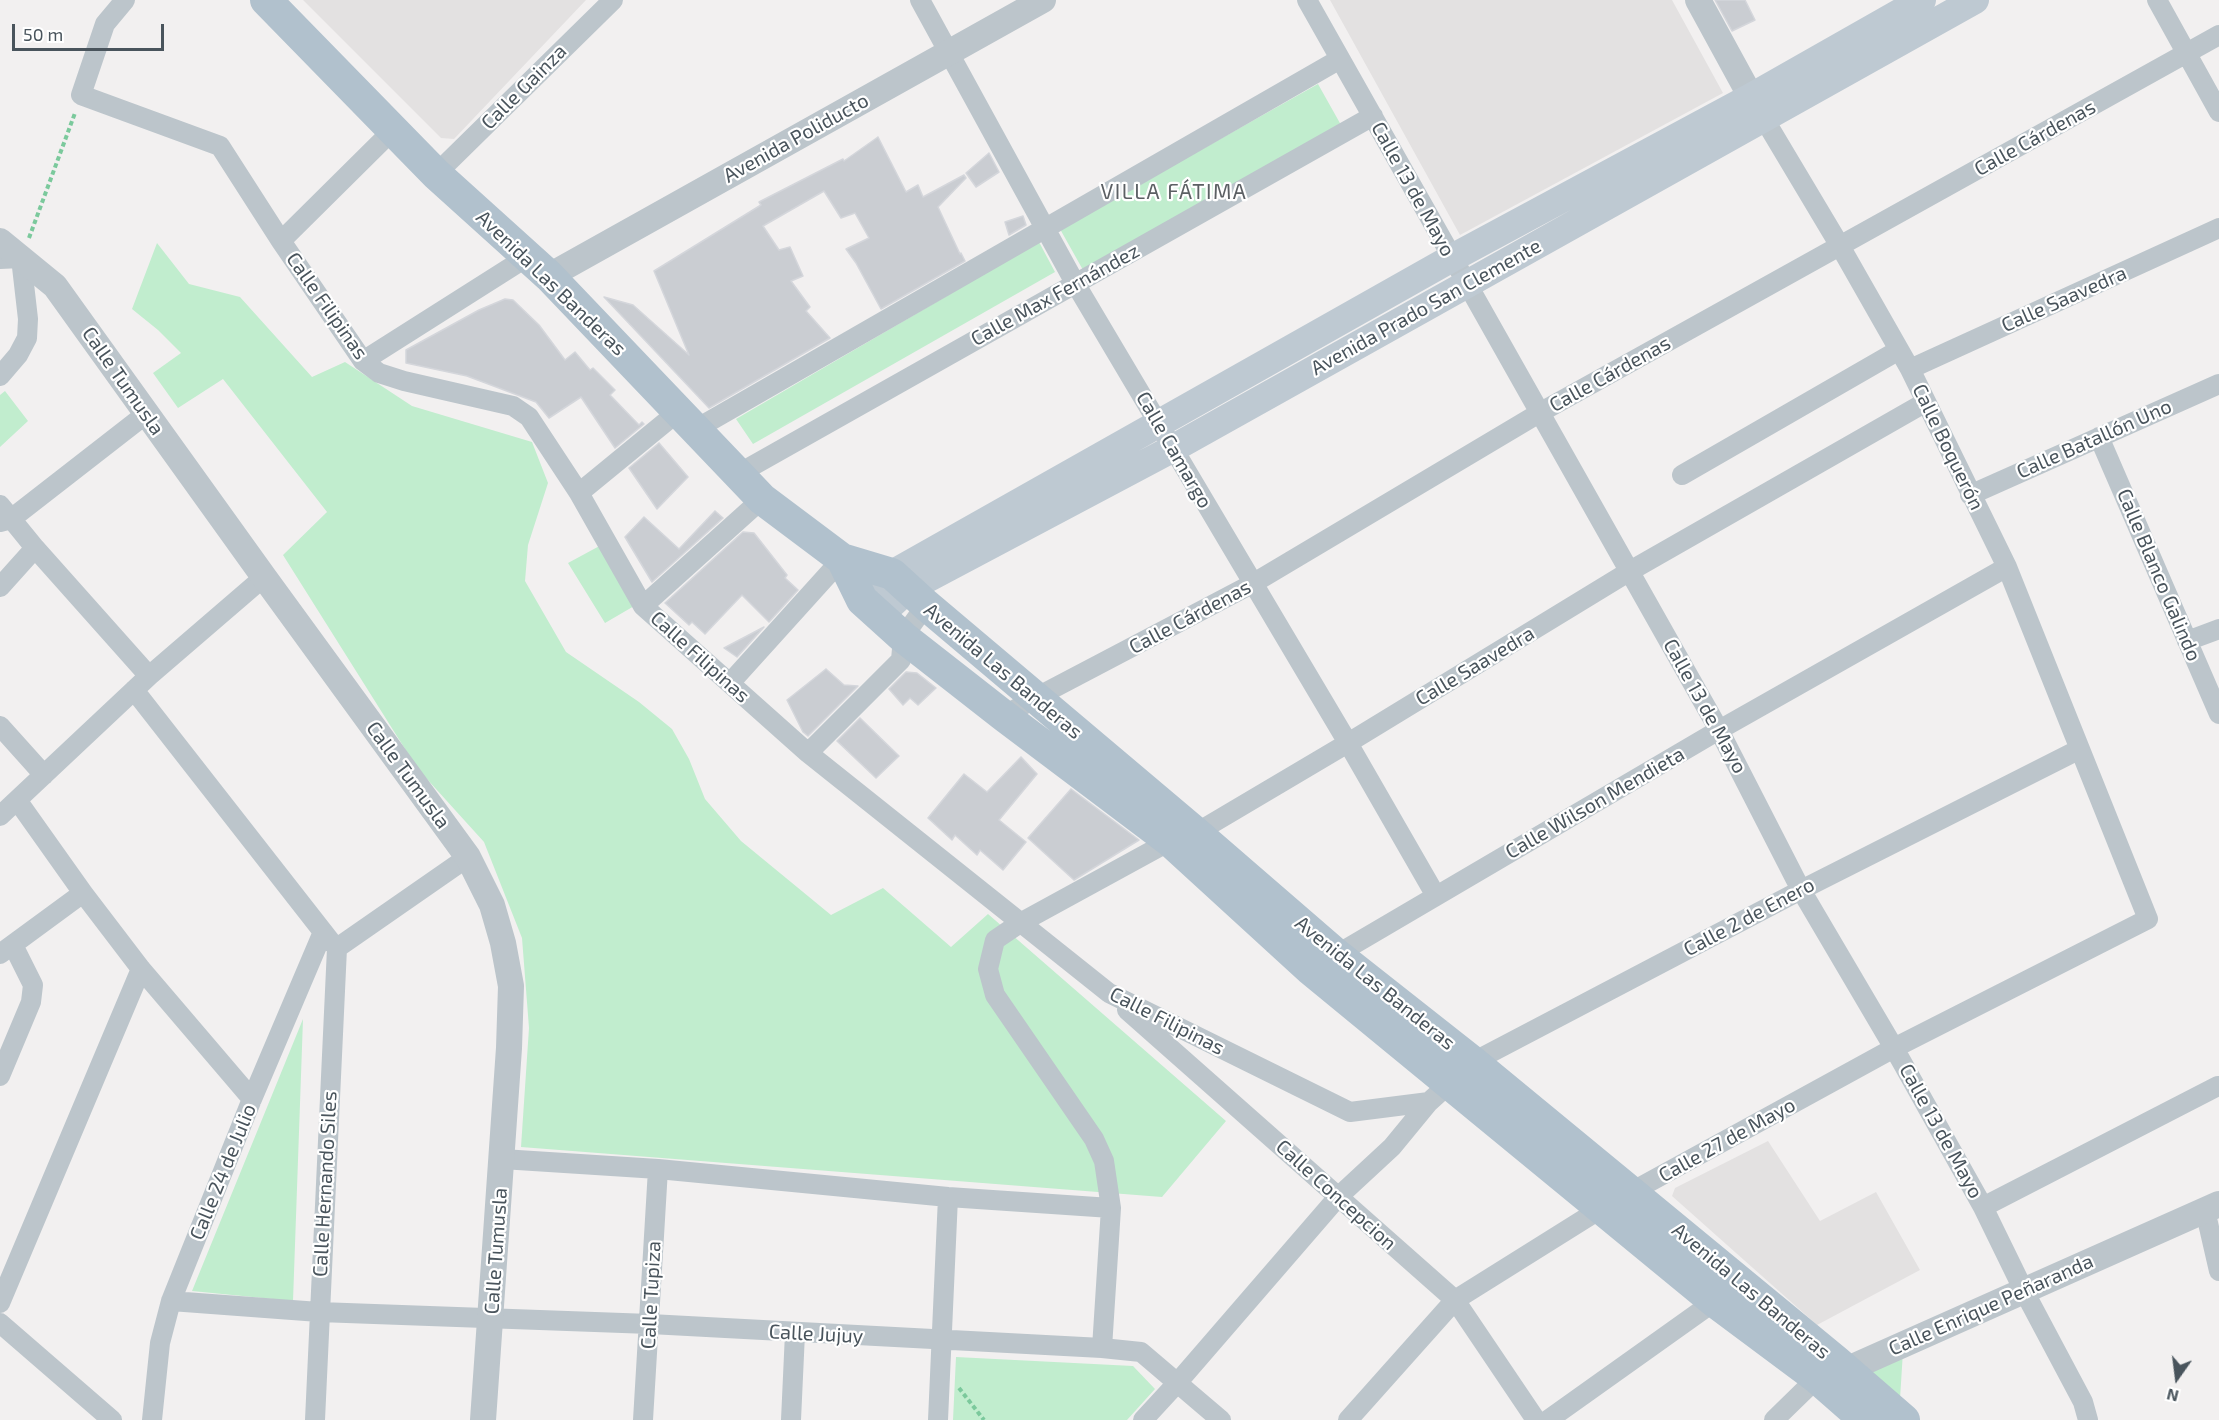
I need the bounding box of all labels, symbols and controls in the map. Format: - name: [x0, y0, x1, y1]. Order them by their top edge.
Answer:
- scale bar: [15, 12, 166, 50]
- text: 50 m: [23, 23, 63, 45]
- street label: Calle Gainza: [476, 39, 572, 135]
- street label: Avenida Poliducto: [719, 88, 873, 188]
- street label: Calle Cárdenas: [1970, 95, 2100, 181]
- street label: Calle 13 de Mayo: [1366, 118, 1460, 260]
- district label: VILLA FÁTIMA: [1101, 179, 1247, 205]
- street label: Avenida Las Banderas: [471, 205, 631, 361]
- street label: Avenida Prado San Clemente: [1307, 234, 1545, 380]
- street label: Calle Max Fernández: [967, 239, 1143, 351]
- street label: Calle Filipinas: [281, 248, 373, 364]
- street label: Calle Saavedra: [1998, 261, 2130, 337]
- street label: Calle Tumusla: [77, 322, 169, 440]
- street label: Calle Cárdenas: [1545, 331, 1675, 417]
- street label: Calle Boquerón: [1907, 380, 1989, 514]
- street label: Calle Camargo: [1131, 387, 1217, 513]
- street label: Calle Batallón Uno: [2013, 394, 2175, 484]
- street label: Calle Blanco Galindo: [2112, 485, 2206, 665]
- street label: Calle Cárdenas: [1125, 575, 1255, 659]
- street label: Avenida Las Banderas: [919, 598, 1087, 744]
- street label: Calle Filipinas: [645, 606, 755, 708]
- street label: Calle Saavedra: [1411, 621, 1539, 711]
- street label: Calle 13 de Mayo: [1658, 635, 1752, 777]
- street label: Calle Tumusla: [361, 717, 455, 833]
- street label: Calle Wilson Mendieta: [1501, 742, 1689, 864]
- street label: Calle 2 de Enero: [1680, 872, 1818, 962]
- street label: Avenida Las Banderas: [1290, 911, 1460, 1055]
- street label: Calle Filipinas: [1106, 982, 1228, 1060]
- street label: Calle 13 de Mayo: [1894, 1060, 1988, 1202]
- street label: Calle Hernando Siles: [308, 1090, 342, 1278]
- street label: Calle 27 de Mayo: [1655, 1093, 1799, 1187]
- street label: Calle 24 de Julio: [185, 1100, 261, 1244]
- street label: Calle Concepcion: [1271, 1135, 1401, 1255]
- street label: Calle Tumusla: [480, 1187, 512, 1315]
- street label: Avenida Las Banderas: [1667, 1218, 1835, 1364]
- street label: Calle Tupiza: [636, 1240, 666, 1350]
- street label: Calle Enrique Peñaranda: [1885, 1249, 2097, 1361]
- street label: Calle Jujuy: [768, 1320, 864, 1348]
- north arrow: [2147, 1348, 2207, 1408]
- text: N: [2165, 1385, 2180, 1407]

